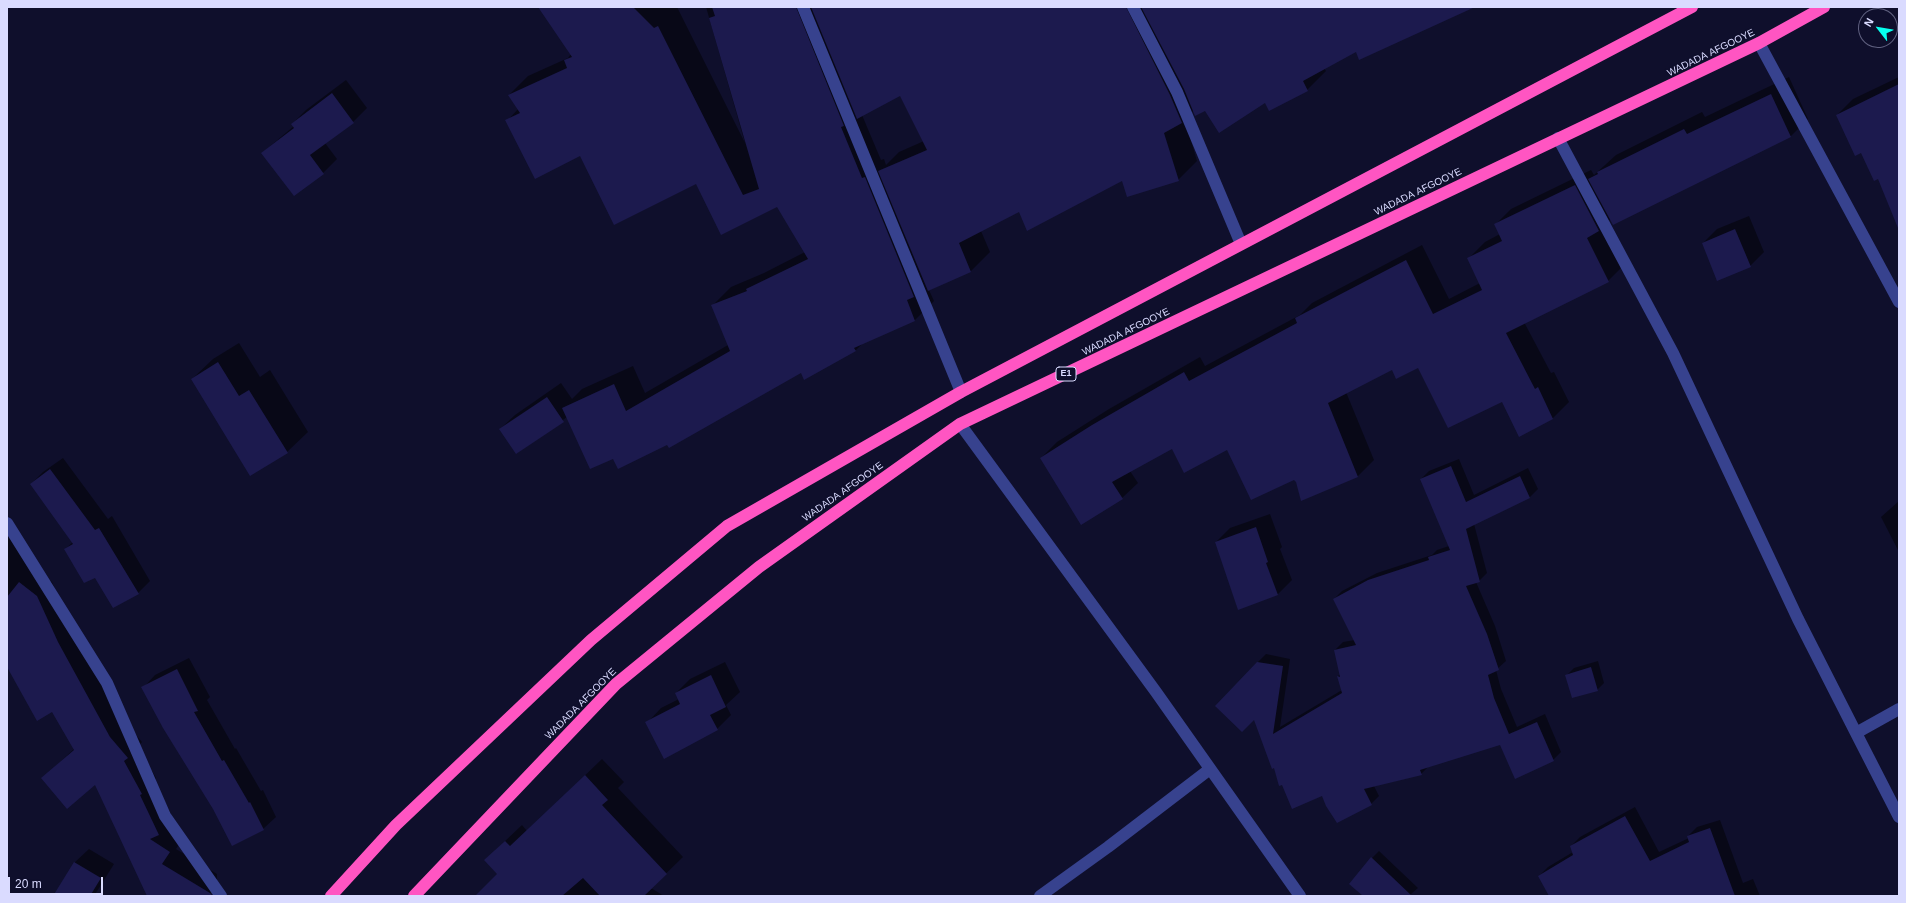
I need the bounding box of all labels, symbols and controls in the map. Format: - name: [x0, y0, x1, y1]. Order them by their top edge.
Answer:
- north arrow: [1858, 8, 1898, 48]
- text: N: [1861, 16, 1876, 29]
- street label: WADADA AFGOOYE: [1665, 27, 1757, 79]
- street label: WADADA AFGOOYE: [1372, 166, 1464, 218]
- street label: WADADA AFGOOYE: [1080, 306, 1172, 358]
- road number: E1: [1056, 367, 1076, 381]
- street label: WADADA AFGOOYE: [800, 460, 886, 524]
- street label: WADADA AFGOOYE: [543, 666, 619, 742]
- scale bar: [10, 869, 105, 895]
- text: 20 m: [15, 877, 42, 891]

